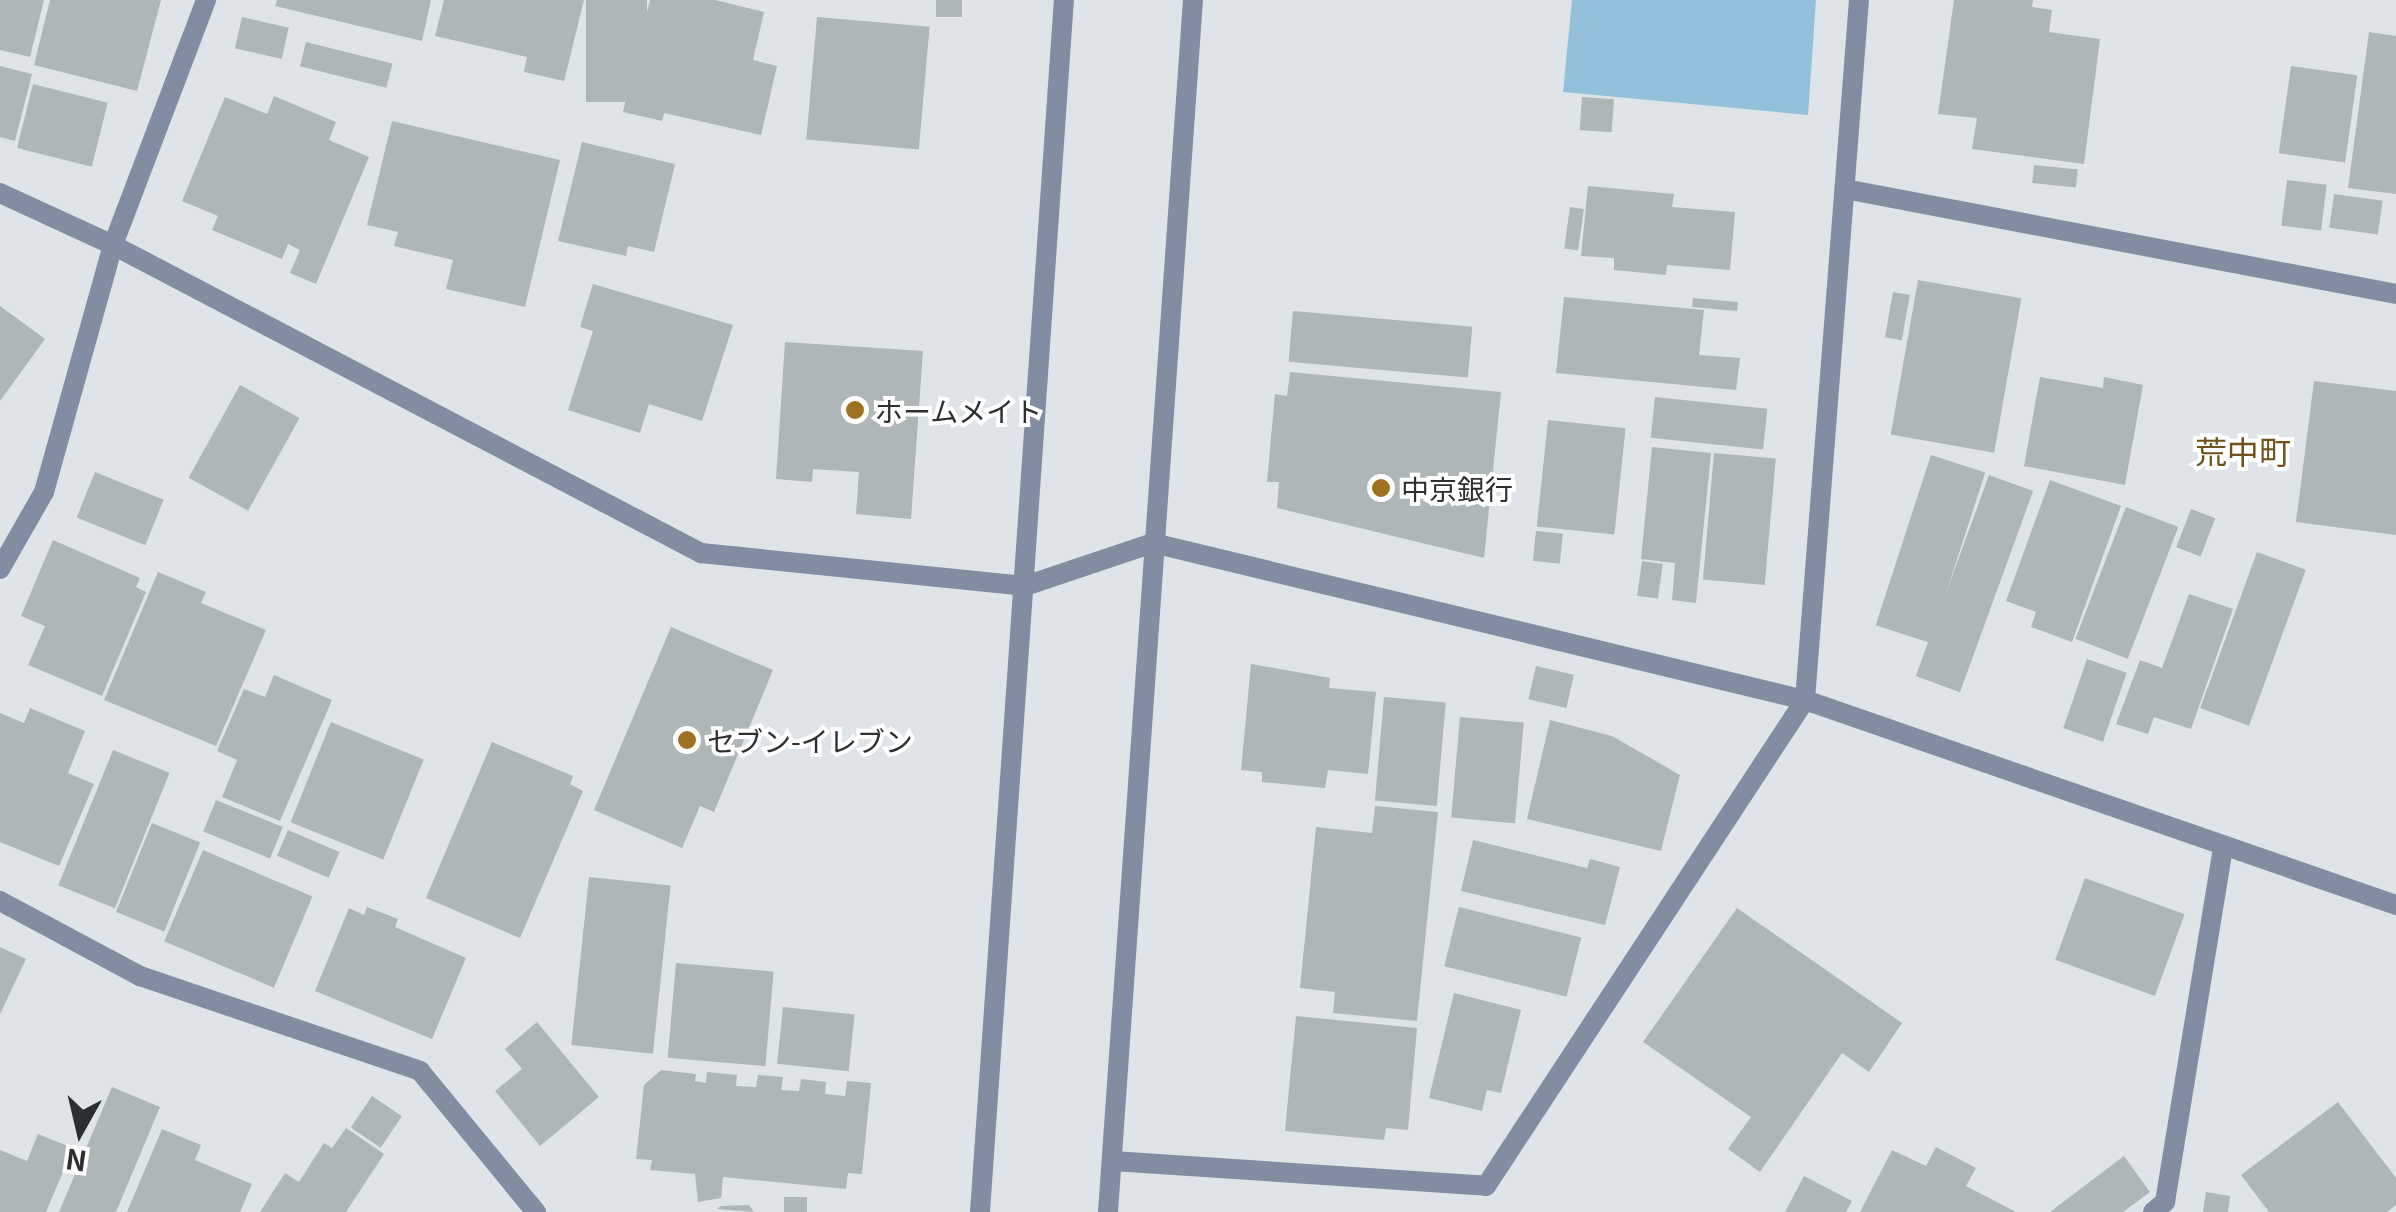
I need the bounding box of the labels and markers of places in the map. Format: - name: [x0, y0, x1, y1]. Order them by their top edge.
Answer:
- place label: ホームメイト: [875, 393, 1043, 427]
- marker: ホームメイト: [844, 399, 866, 421]
- place label: 中京銀行: [1401, 471, 1513, 505]
- marker: 中京銀行: [1370, 477, 1392, 499]
- place label: セブン-イレブン: [707, 723, 913, 757]
- marker: セブン-イレブン: [676, 729, 698, 751]

